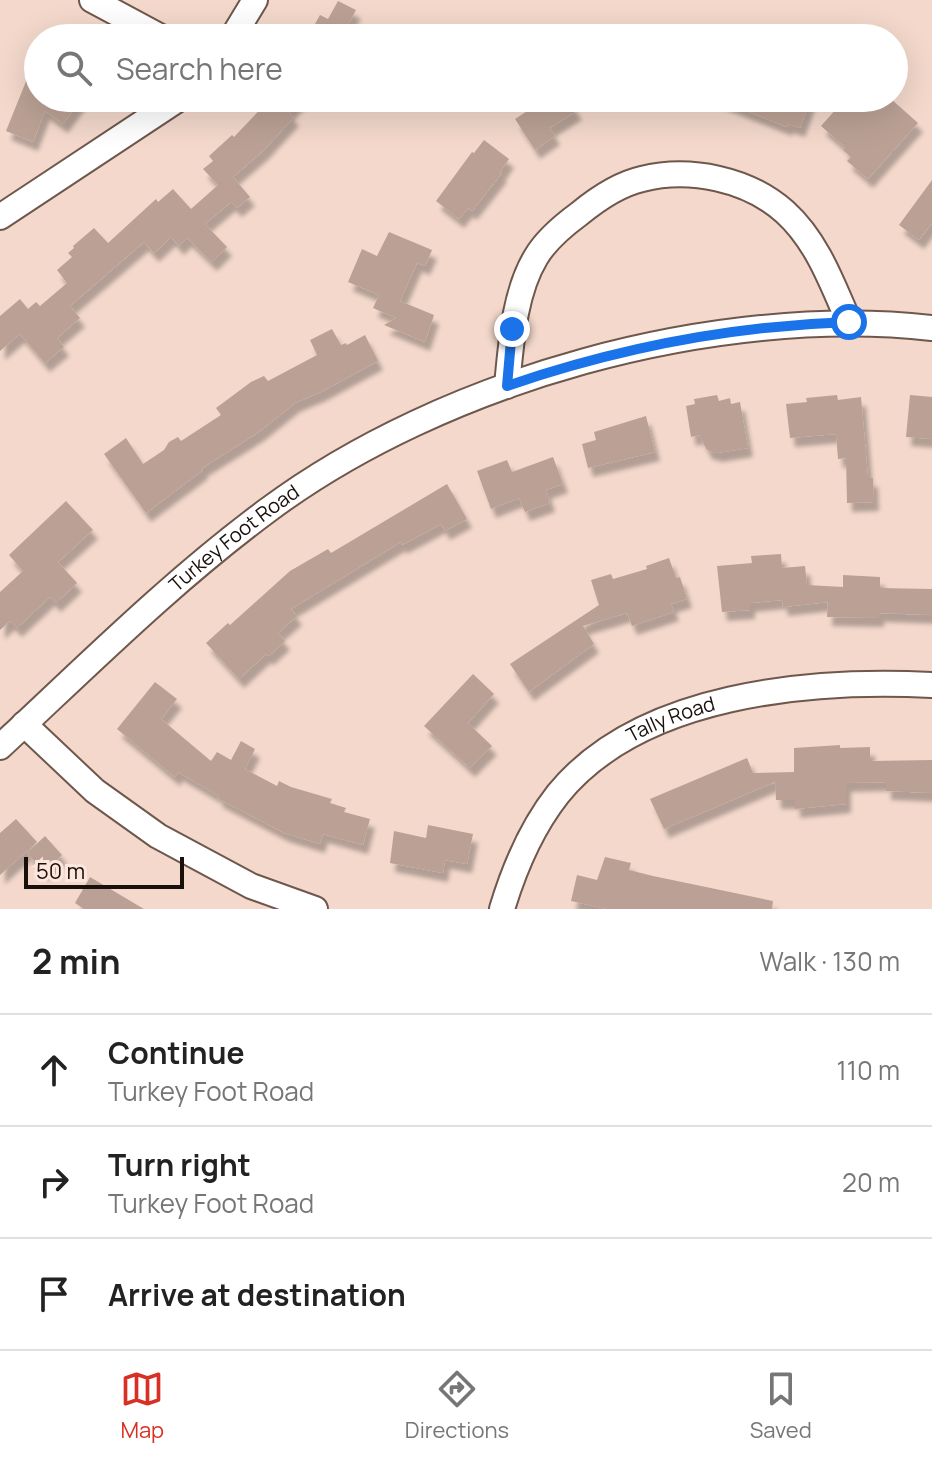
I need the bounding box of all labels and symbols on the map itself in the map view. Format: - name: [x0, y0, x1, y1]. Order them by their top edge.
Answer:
- route start: [831, 304, 867, 340]
- route end: [494, 311, 530, 347]
- street label: Turkey Foot Road: [163, 478, 304, 597]
- street label: Tally Road: [621, 690, 718, 748]
- scale bar: [24, 853, 184, 889]

